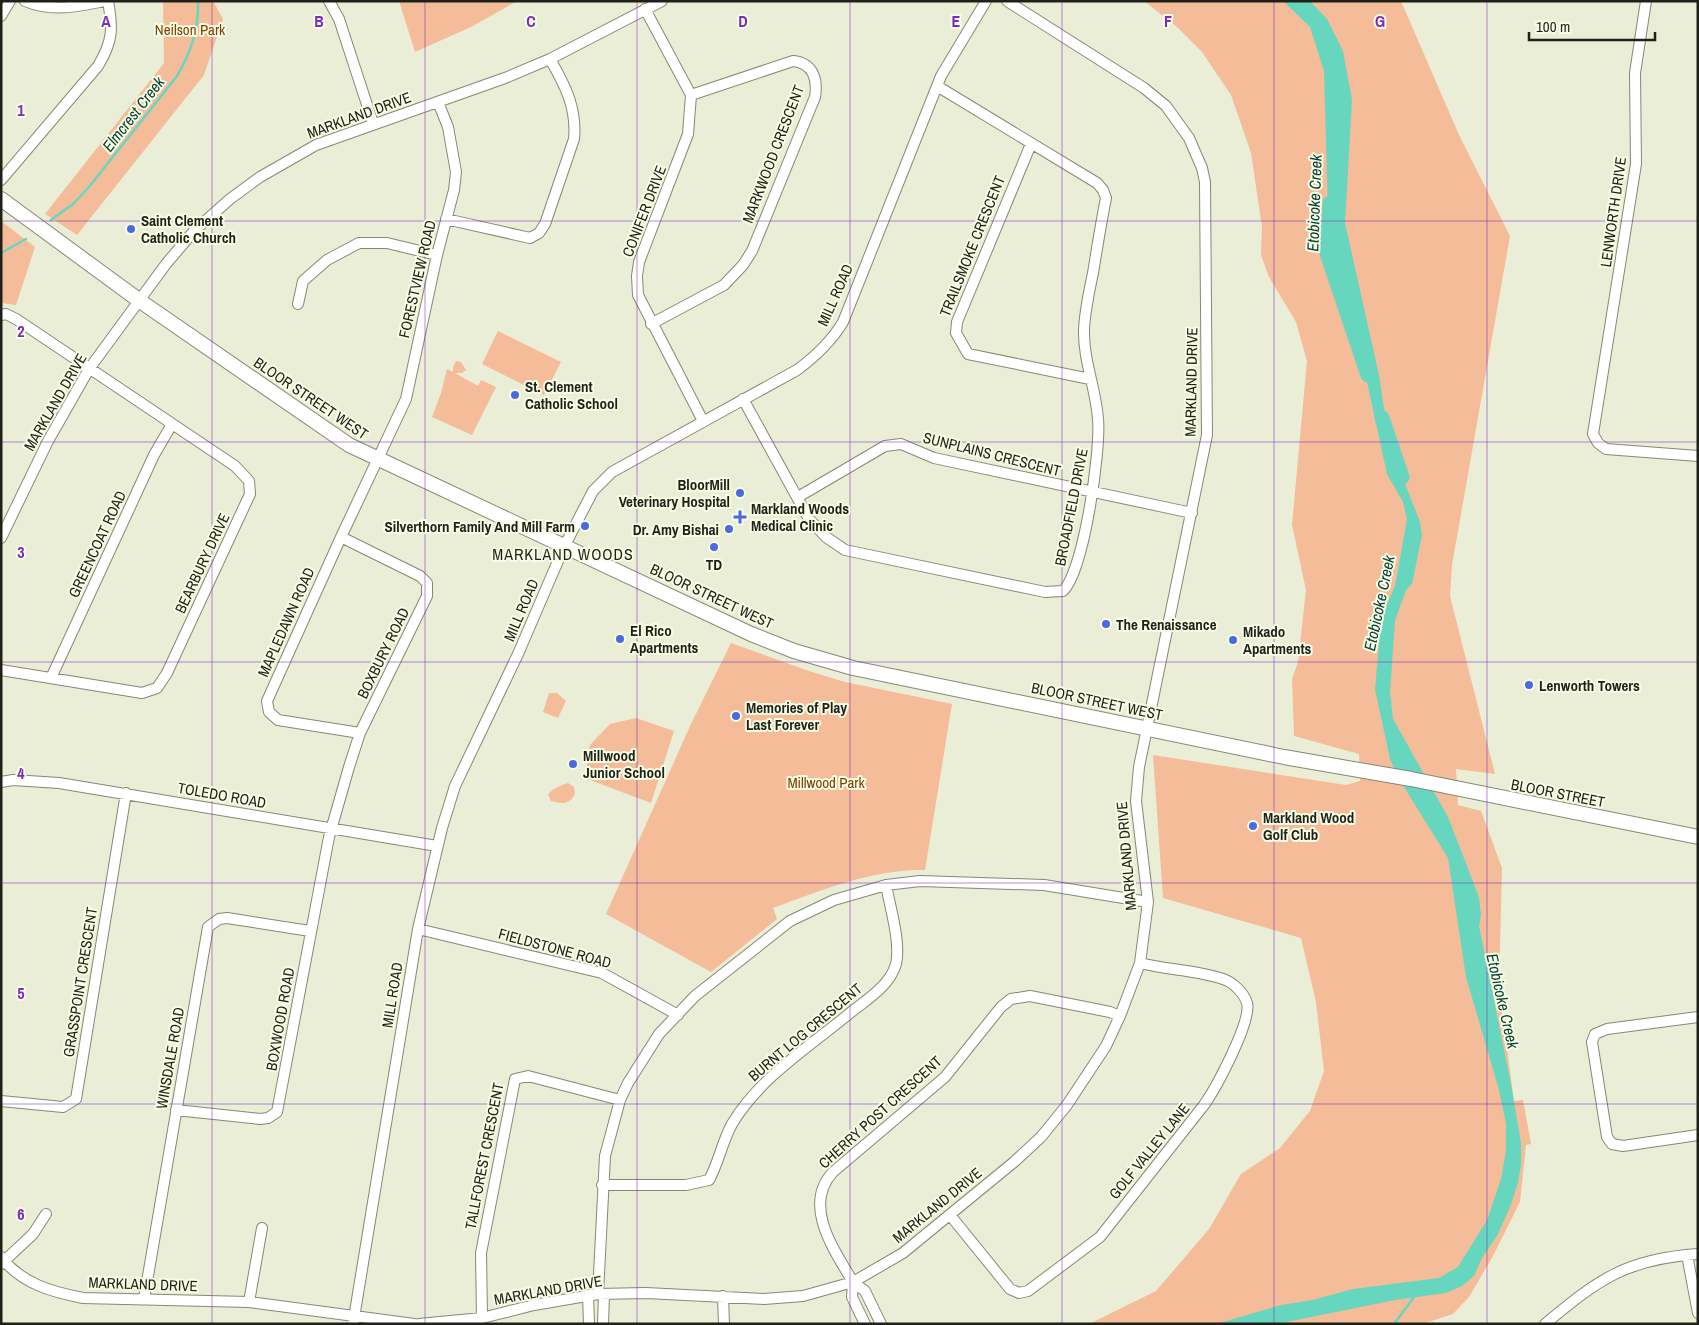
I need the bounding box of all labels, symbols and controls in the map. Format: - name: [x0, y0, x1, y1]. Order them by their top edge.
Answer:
- text: A: [101, 10, 111, 32]
- text: B: [314, 10, 324, 32]
- text: C: [526, 10, 536, 32]
- text: D: [738, 10, 748, 32]
- text: E: [952, 10, 961, 32]
- text: F: [1164, 10, 1172, 32]
- text: G: [1375, 10, 1385, 32]
- scale bar: [1529, 10, 1655, 42]
- text: 100 m: [1536, 16, 1570, 37]
- park label: Neilson Park: [155, 19, 226, 40]
- water label: Elmcrest Creek: [97, 72, 170, 156]
- street label: MARKWOOD CRESCENT: [737, 82, 809, 226]
- street label: MARKLAND DRIVE: [304, 86, 414, 144]
- text: 1: [17, 99, 25, 121]
- water label: Etobicoke Creek: [1301, 154, 1327, 252]
- street label: LENWORTH DRIVE: [1595, 155, 1631, 269]
- street label: CONIFER DRIVE: [617, 162, 671, 260]
- street label: TRAILSMOKE CRESCENT: [934, 172, 1010, 320]
- place label: Saint Clement Catholic Church: [141, 210, 236, 248]
- street label: FORESTVIEW ROAD: [393, 218, 441, 340]
- marker: Saint Clement Catholic Church: [125, 223, 137, 235]
- street label: MILL ROAD: [812, 261, 858, 329]
- text: 2: [17, 320, 25, 342]
- street label: MARKLAND DRIVE: [1180, 327, 1202, 437]
- street label: MARKLAND DRIVE: [19, 349, 91, 455]
- street label: BLOOR STREET WEST: [250, 352, 373, 444]
- place label: St. Clement Catholic School: [525, 376, 618, 414]
- marker: St. Clement Catholic School: [509, 389, 521, 401]
- street label: SUNPLAINS CRESCENT: [921, 427, 1063, 481]
- street label: BROADFIELD DRIVE: [1049, 446, 1093, 568]
- place label: BloorMill Veterinary Hospital: [619, 474, 730, 512]
- street label: GREENCOAT ROAD: [63, 487, 131, 601]
- marker: BloorMill Veterinary Hospital: [734, 487, 746, 499]
- place label: Markland Woods Medical Clinic: [751, 498, 849, 536]
- street label: BEARBURY DRIVE: [170, 510, 234, 616]
- marker: Markland Woods Medical Clinic: [733, 510, 747, 524]
- place label: Silverthorn Family And Mill Farm: [385, 516, 575, 537]
- place label: Dr. Amy Bishai: [633, 519, 719, 540]
- marker: Silverthorn Family And Mill Farm: [579, 520, 591, 532]
- marker: Dr. Amy Bishai: [723, 523, 735, 535]
- text: 3: [17, 541, 25, 563]
- marker: TD: [708, 541, 720, 553]
- district label: MARKLAND WOODS: [492, 543, 634, 565]
- water label: Etobicoke Creek: [1358, 553, 1400, 653]
- place label: TD: [706, 554, 722, 575]
- street label: BLOOR STREET WEST: [647, 558, 777, 634]
- street label: MAPLEDAWN ROAD: [252, 564, 320, 680]
- street label: MILL ROAD: [498, 575, 544, 644]
- street label: BOXBURY ROAD: [352, 604, 414, 702]
- place label: The Renaissance: [1116, 614, 1217, 635]
- marker: The Renaissance: [1100, 618, 1112, 630]
- place label: El Rico Apartments: [630, 620, 699, 658]
- place label: Mikado Apartments: [1243, 621, 1312, 659]
- marker: El Rico Apartments: [614, 633, 626, 645]
- marker: Mikado Apartments: [1227, 634, 1239, 646]
- place label: Lenworth Towers: [1539, 675, 1640, 696]
- street label: BLOOR STREET WEST: [1029, 677, 1165, 725]
- marker: Lenworth Towers: [1523, 679, 1535, 691]
- place label: Memories of Play Last Forever: [746, 697, 847, 735]
- marker: Memories of Play Last Forever: [730, 710, 742, 722]
- place label: Millwood Junior School: [583, 745, 665, 783]
- marker: Millwood Junior School: [567, 758, 579, 770]
- text: 4: [17, 762, 25, 784]
- park label: Millwood Park: [787, 772, 865, 793]
- street label: BLOOR STREET: [1509, 774, 1607, 812]
- street label: TOLEDO ROAD: [176, 777, 268, 813]
- street label: MARKLAND DRIVE: [1111, 801, 1141, 911]
- place label: Markland Wood Golf Club: [1263, 807, 1354, 845]
- marker: Markland Wood Golf Club: [1247, 820, 1259, 832]
- street label: GRASSPOINT CRESCENT: [58, 905, 102, 1058]
- street label: FIELDSTONE ROAD: [496, 923, 614, 973]
- water label: Etobicoke Creek: [1481, 951, 1525, 1051]
- street label: MILL ROAD: [376, 961, 408, 1029]
- street label: BOXWOOD ROAD: [261, 966, 299, 1072]
- street label: BURNT LOG CRESCENT: [744, 978, 867, 1086]
- text: 5: [17, 982, 25, 1004]
- street label: WINSDALE ROAD: [151, 1005, 189, 1111]
- street label: CHERRY POST CRESCENT: [814, 1051, 947, 1173]
- street label: TALLFOREST CRESCENT: [459, 1080, 509, 1231]
- street label: GOLF VALLEY LANE: [1104, 1099, 1194, 1203]
- street label: MARKLAND DRIVE: [888, 1162, 986, 1248]
- text: 6: [17, 1203, 25, 1225]
- street label: MARKLAND DRIVE: [492, 1270, 604, 1310]
- street label: MARKLAND DRIVE: [88, 1272, 198, 1296]

